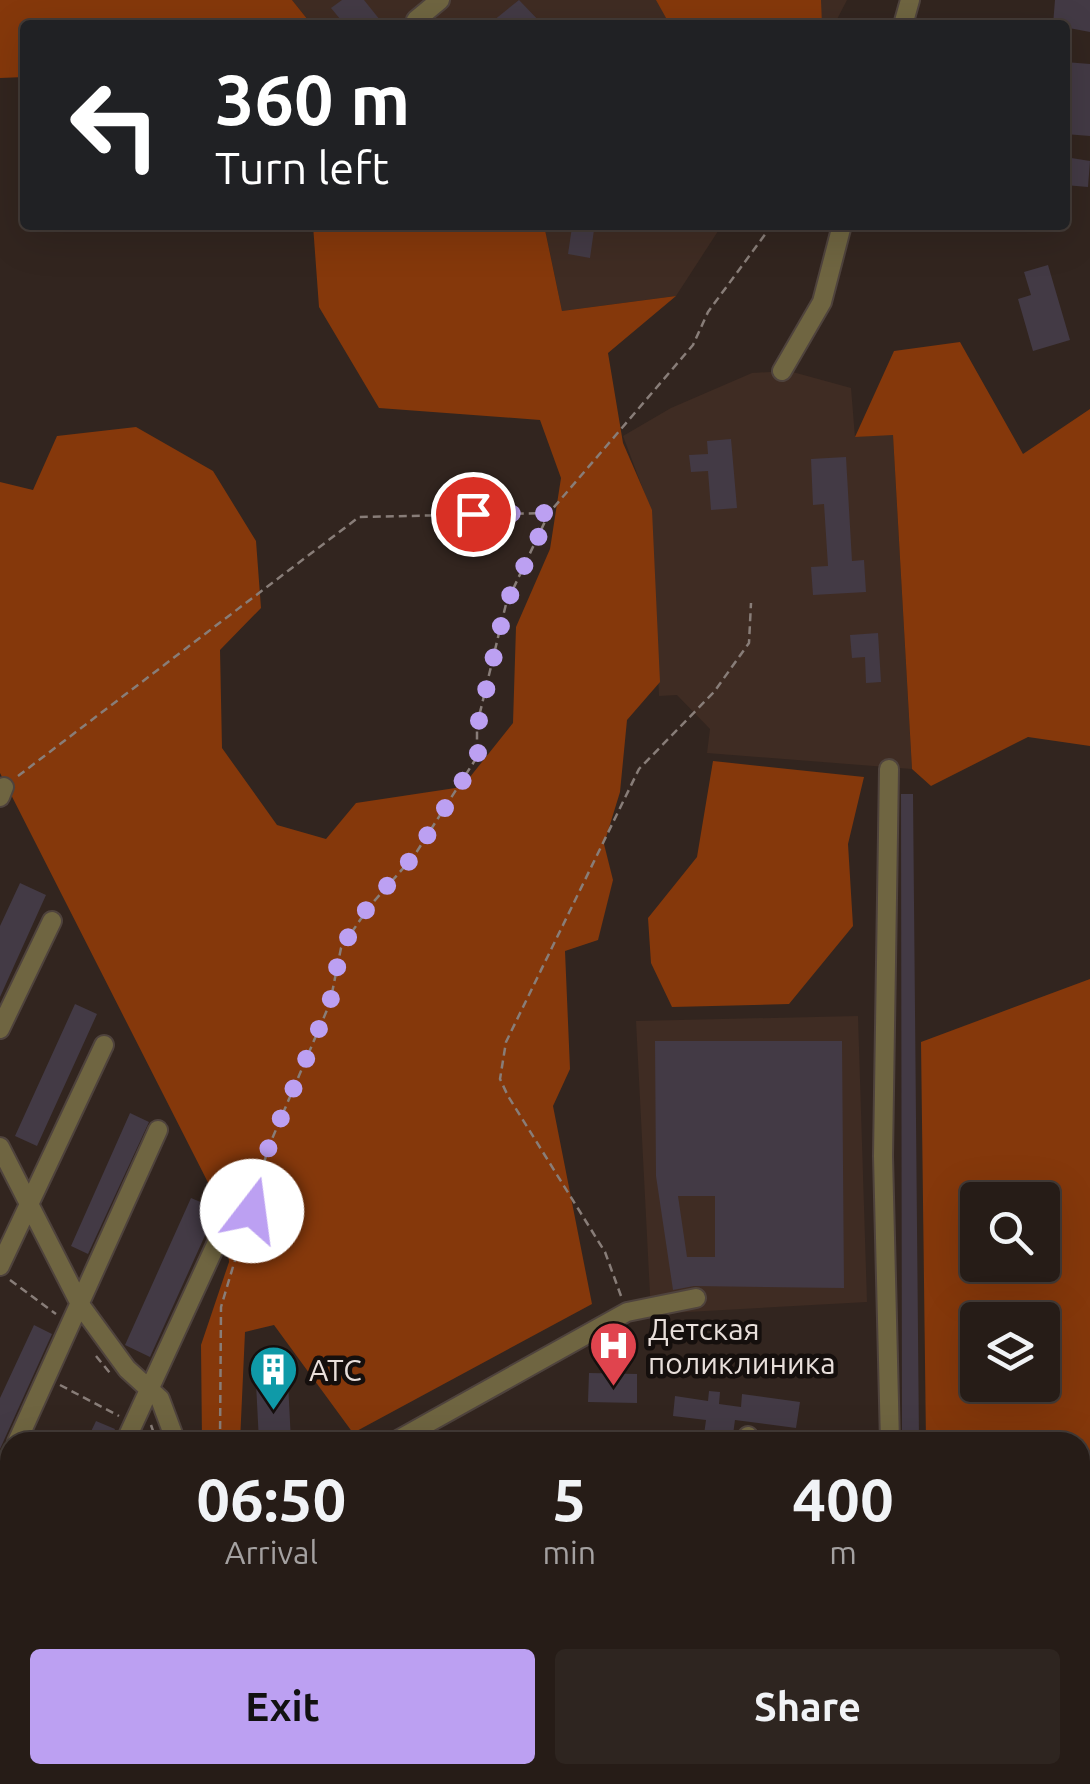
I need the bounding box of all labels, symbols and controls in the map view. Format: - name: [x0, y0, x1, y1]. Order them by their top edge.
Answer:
- icon: left: [50, 60, 180, 190]
- text: 360 m: [215, 60, 410, 138]
- text: Turn left: [215, 142, 389, 193]
- pin: [431, 472, 516, 557]
- icon: arrive: [446, 487, 501, 542]
- position arrow: [200, 1159, 304, 1263]
- map controls: [960, 1182, 1060, 1402]
- button: search: [960, 1182, 1060, 1282]
- button: layers: [960, 1302, 1060, 1402]
- place label: Детская поликлиника: [648, 1312, 836, 1380]
- hospital icon: Детская поликлиника: [587, 1320, 639, 1388]
- building icon: АТС: [248, 1344, 300, 1412]
- place label: АТС: [309, 1353, 362, 1387]
- text: 06:50: [196, 1465, 346, 1532]
- text: 5: [552, 1465, 586, 1532]
- text: 400: [792, 1465, 894, 1532]
- text: Arrival: [225, 1534, 318, 1570]
- text: min: [542, 1534, 596, 1570]
- text: m: [829, 1534, 857, 1570]
- button: Exit: [30, 1649, 535, 1764]
- button: Share: [555, 1649, 1060, 1764]

